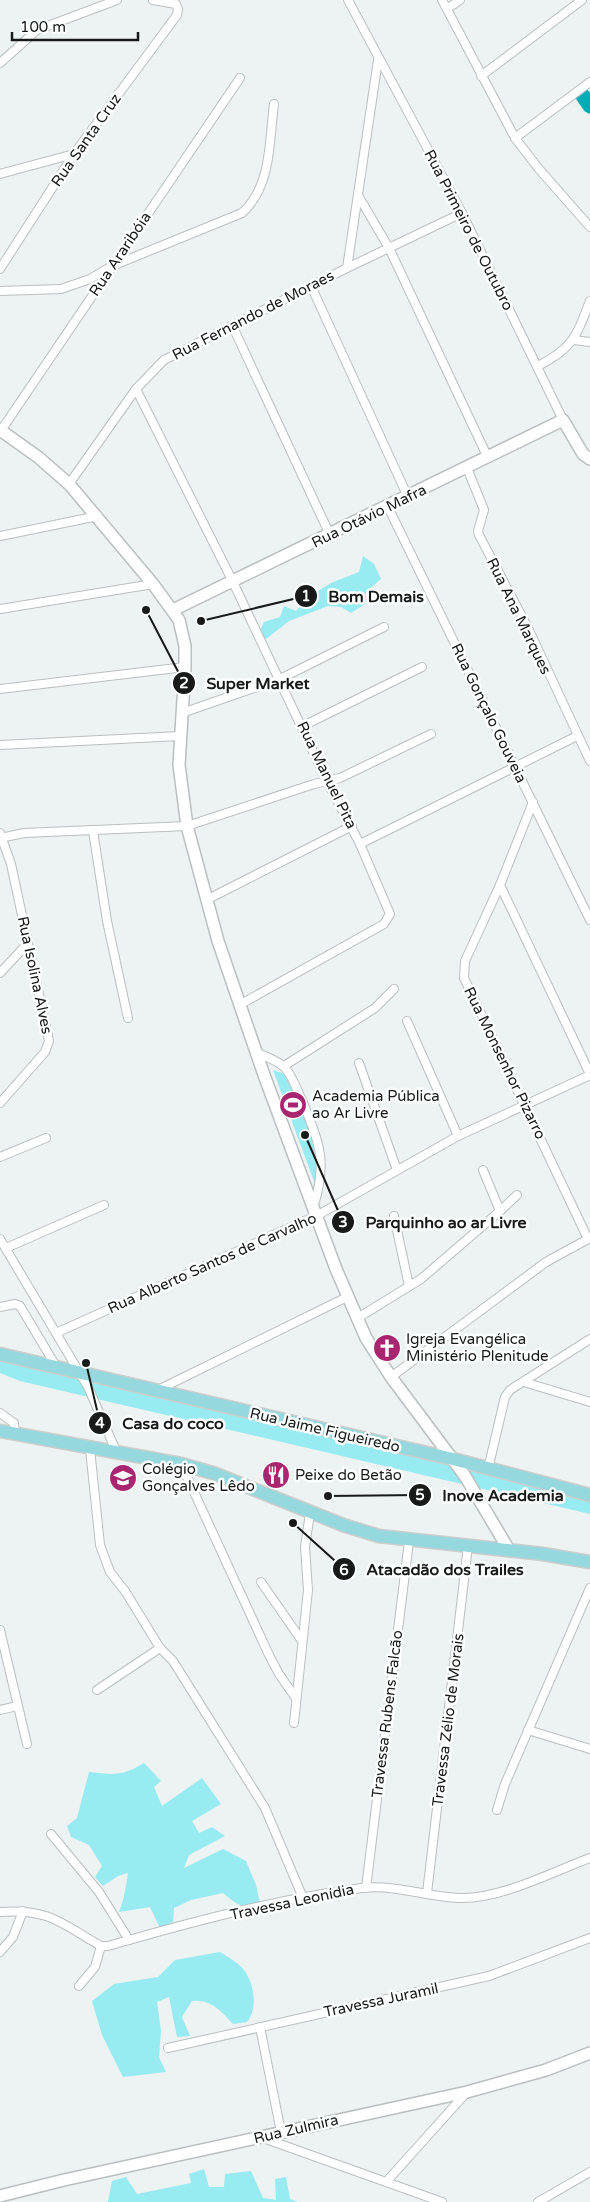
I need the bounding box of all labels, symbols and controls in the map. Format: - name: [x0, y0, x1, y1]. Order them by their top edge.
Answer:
- scale bar: [12, 10, 139, 42]
- text: 100 m: [20, 18, 66, 36]
- street label: Rua Santa Cruz: [47, 90, 125, 190]
- street label: Rua Primeiro de Outubro: [421, 147, 517, 313]
- street label: Rua Araribóia: [85, 208, 155, 300]
- street label: Rua Fernando de Moraes: [169, 266, 337, 364]
- street label: Rua Otávio Mafra: [309, 480, 429, 552]
- street label: Rua Ana Marques: [483, 555, 555, 677]
- callout: Bom Demais: [294, 580, 434, 611]
- text: 1: [301, 587, 311, 605]
- text: Bom Demais: [328, 587, 424, 607]
- street label: Rua Gonçalo Gouveia: [447, 640, 531, 786]
- callout: Super Market: [172, 668, 320, 699]
- text: 2: [179, 674, 189, 692]
- text: Super Market: [206, 674, 310, 694]
- street label: Rua Manuel Pita: [293, 718, 361, 832]
- street label: Rua Isolina Alves: [14, 914, 56, 1036]
- street label: Rua Monsenhor Pizarro: [460, 984, 550, 1142]
- place label: Academia Pública ao Ar Livre: [312, 1087, 440, 1122]
- sports icon: Academia Pública ao Ar Livre: [278, 1090, 308, 1120]
- callout: Parquinho ao ar Livre: [331, 1206, 537, 1237]
- street label: Rua Alberto Santos de Carvalho: [105, 1209, 319, 1317]
- text: 3: [338, 1213, 348, 1231]
- text: Parquinho ao ar Livre: [365, 1213, 527, 1233]
- place label: Igreja Evangélica Ministério Plenitude: [406, 1330, 549, 1365]
- church icon: Igreja Evangélica Ministério Plenitude: [372, 1333, 402, 1363]
- street label: Rua Jaime Figueiredo: [248, 1404, 402, 1456]
- callout: Casa do coco: [88, 1408, 234, 1439]
- text: 4: [95, 1414, 105, 1432]
- text: Casa do coco: [122, 1414, 224, 1434]
- place label: Colégio Gonçalves Lêdo: [142, 1460, 255, 1495]
- restaurant icon: Peixe do Betão: [261, 1460, 291, 1490]
- school or university icon: Colégio Gonçalves Lêdo: [108, 1463, 138, 1493]
- place label: Peixe do Betão: [295, 1466, 402, 1484]
- callout: Inove Academia: [408, 1480, 574, 1511]
- text: 5: [415, 1486, 425, 1504]
- text: Inove Academia: [442, 1486, 564, 1506]
- callout: Atacadão dos Trailes: [332, 1554, 534, 1585]
- text: Atacadão dos Trailes: [366, 1560, 524, 1580]
- text: 6: [339, 1561, 349, 1579]
- street label: Travessa Rubens Falcão: [368, 1629, 406, 1799]
- street label: Travessa Zélio de Morais: [428, 1632, 468, 1808]
- street label: Travessa Leonídia: [228, 1880, 356, 1924]
- street label: Travessa Juramil: [322, 1979, 440, 2021]
- street label: Rua Zulmira: [252, 2111, 340, 2147]

